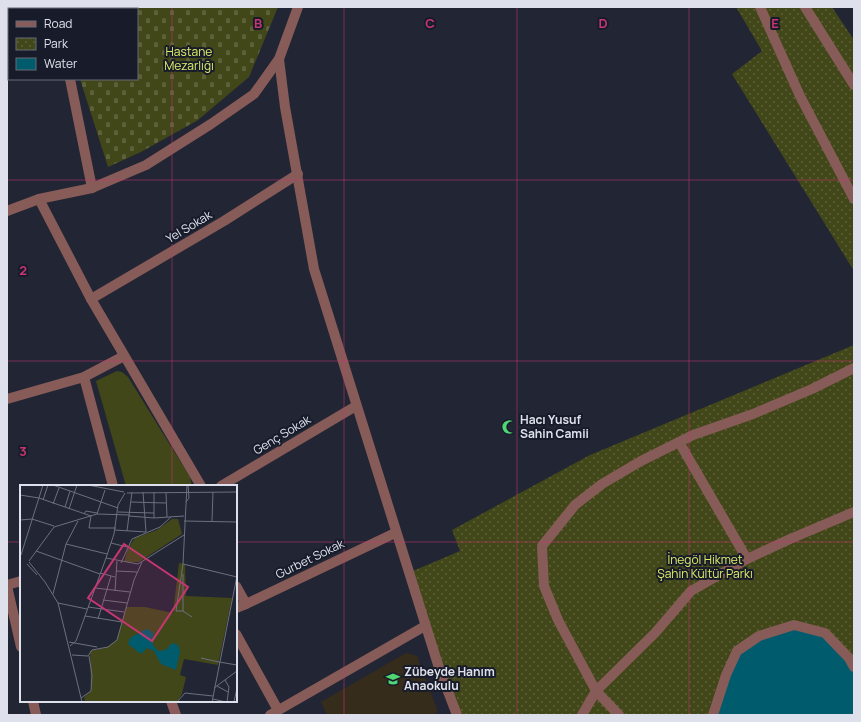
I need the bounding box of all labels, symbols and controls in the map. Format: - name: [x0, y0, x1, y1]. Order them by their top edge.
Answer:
- legend: [8, 8, 138, 80]
- text: B: [254, 14, 262, 32]
- text: C: [425, 14, 435, 32]
- text: D: [598, 14, 608, 32]
- text: E: [771, 14, 779, 32]
- text: Road: [44, 15, 72, 32]
- text: Park: [44, 35, 69, 52]
- park label: Hastane Mezarlığı: [164, 43, 214, 74]
- text: Water: [44, 55, 78, 72]
- street label: Yel Sokak: [163, 206, 216, 247]
- text: 2: [19, 261, 27, 279]
- street label: Genç Sokak: [250, 410, 315, 458]
- place label: Hacı Yusuf Sahin Camii: [520, 411, 589, 442]
- mosque icon: Hacı Yusuf Sahin Camii: [501, 419, 517, 435]
- text: 3: [19, 442, 27, 460]
- inset map: [20, 485, 237, 702]
- street label: Gurbet Sokak: [273, 534, 348, 582]
- park label: İnegöl Hikmet Şahin Kültür Parkı: [657, 551, 753, 582]
- place label: Zübeyde Hanım Anaokulu: [404, 663, 495, 694]
- school or university icon: Zübeyde Hanım Anaokulu: [385, 671, 401, 687]

